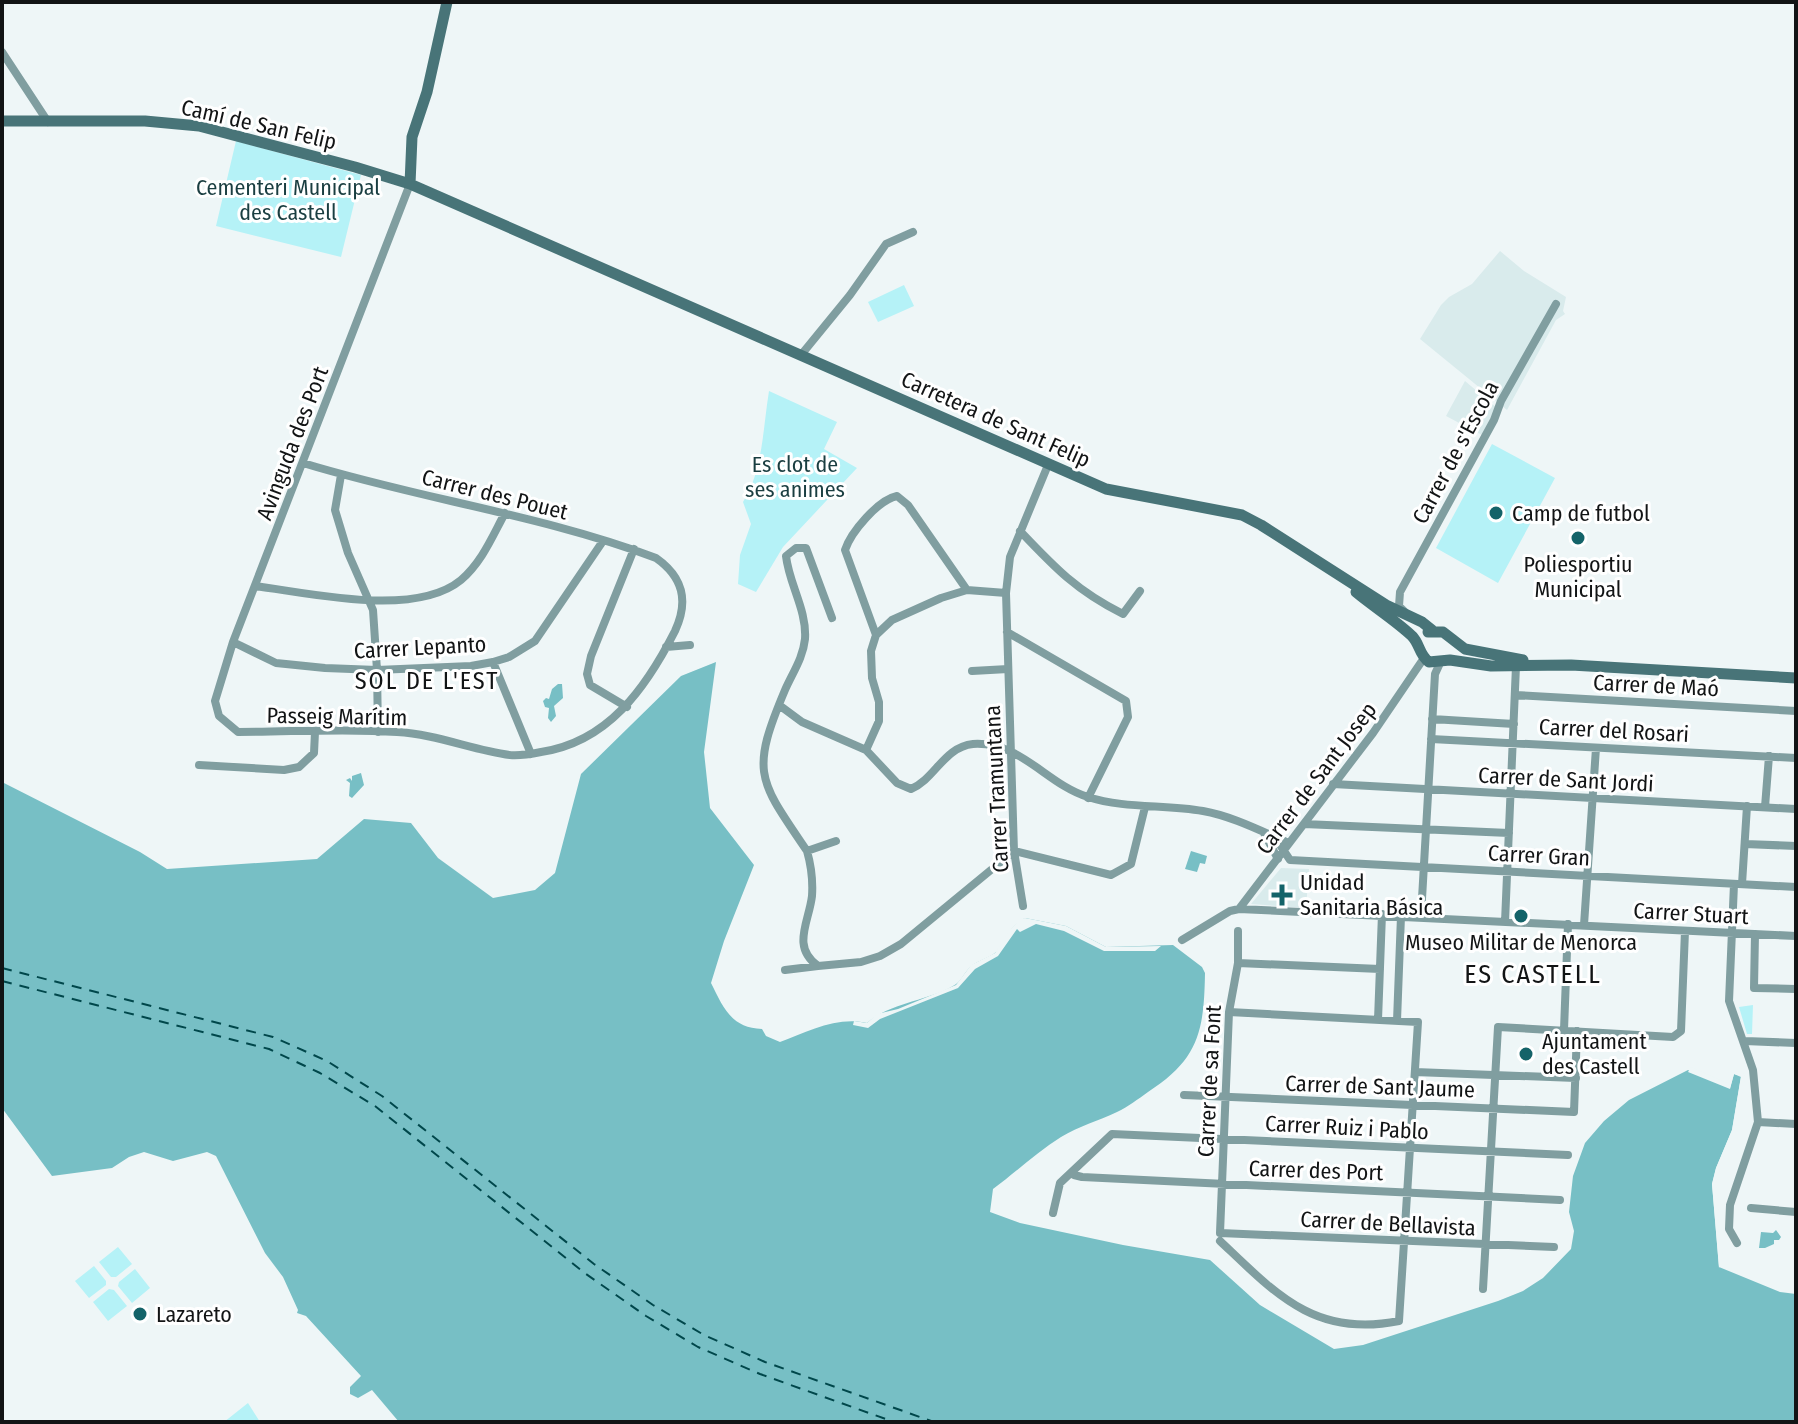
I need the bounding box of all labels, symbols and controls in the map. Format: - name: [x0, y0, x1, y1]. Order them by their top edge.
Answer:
- street label: Camí de San Felip: [179, 94, 339, 155]
- park label: Cementeri Municipal des Castell: [196, 174, 380, 226]
- street label: Avinguda des Port: [251, 362, 334, 524]
- street label: Carretera de Sant Felip: [897, 366, 1095, 473]
- street label: Carrer de s'Escola: [1406, 376, 1504, 528]
- park label: Es clot de ses animes: [745, 451, 845, 503]
- street label: Carrer des Pouet: [419, 463, 571, 526]
- place label: Camp de futbol: [1512, 500, 1650, 527]
- marker: Camp de futbol: [1487, 504, 1505, 522]
- marker: Poliesportiu Municipal: [1569, 529, 1587, 547]
- place label: Poliesportiu Municipal: [1523, 551, 1633, 603]
- street label: Carrer Lepanto: [353, 631, 487, 664]
- district label: SOL DE L'EST: [355, 667, 499, 695]
- street label: Carrer de Maó: [1592, 669, 1720, 702]
- street label: Carrer de Sant Josep: [1250, 697, 1382, 860]
- street label: Passeig Marítim: [266, 702, 408, 731]
- street label: Carrer Tramuntana: [979, 705, 1014, 873]
- street label: Carrer del Rosari: [1538, 713, 1690, 748]
- street label: Carrer de Sant Jordi: [1478, 761, 1654, 798]
- street label: Carrer Gran: [1487, 839, 1591, 872]
- place label: Unidad Sanitaria Básica: [1300, 869, 1443, 921]
- marker: Unidad Sanitaria Básica: [1271, 884, 1293, 906]
- street label: Carrer Stuart: [1633, 897, 1750, 930]
- marker: Museo Militar de Menorca: [1512, 907, 1530, 925]
- place label: Museo Militar de Menorca: [1405, 929, 1637, 956]
- district label: ES CASTELL: [1464, 959, 1602, 990]
- street label: Carrer de sa Font: [1192, 1003, 1227, 1158]
- place label: Ajuntament des Castell: [1542, 1028, 1647, 1080]
- marker: Ajuntament des Castell: [1517, 1045, 1535, 1063]
- street label: Carrer de Sant Jaume: [1285, 1070, 1475, 1103]
- street label: Carrer Ruiz i Pablo: [1264, 1110, 1430, 1145]
- street label: Carrer des Port: [1248, 1155, 1385, 1186]
- street label: Carrer de Bellavista: [1300, 1205, 1476, 1242]
- place label: Lazareto: [156, 1301, 232, 1328]
- marker: Lazareto: [131, 1305, 149, 1323]

